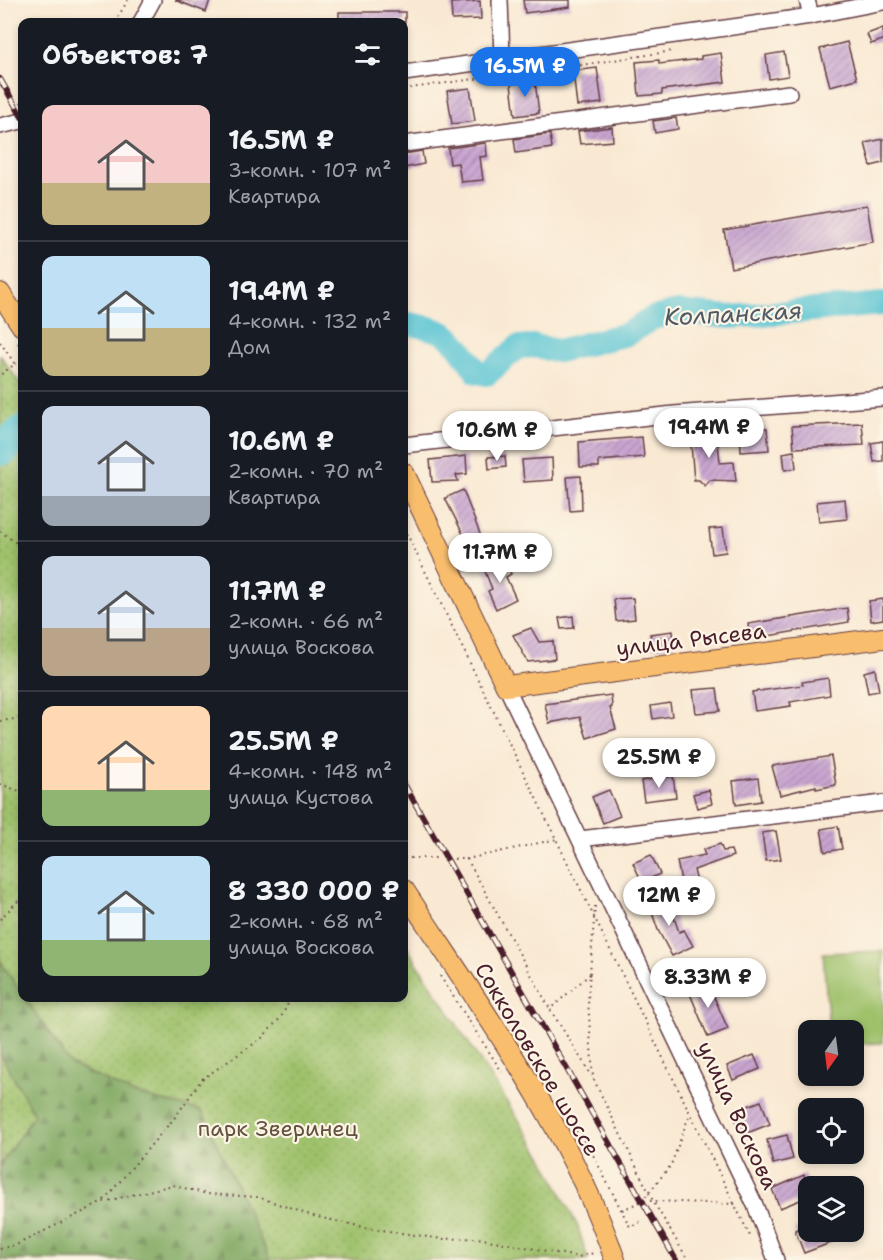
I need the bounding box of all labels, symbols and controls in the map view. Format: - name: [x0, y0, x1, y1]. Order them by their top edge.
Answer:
- text: Объектов: 7: [42, 37, 208, 72]
- icon: filters: [351, 38, 384, 71]
- pin: 16.5M ₽: [470, 47, 580, 98]
- text: 16.5M ₽: [484, 53, 566, 79]
- text: 16.5M ₽: [228, 122, 334, 157]
- icon: home: [90, 129, 162, 201]
- text: 3-комн. · 107 m²: [228, 157, 392, 183]
- text: Квартира: [228, 183, 320, 209]
- text: 19.4M ₽: [228, 273, 335, 308]
- icon: home: [90, 280, 162, 352]
- water label: Колпанская: [663, 294, 803, 334]
- text: 4-комн. · 132 m²: [228, 308, 391, 334]
- text: Дом: [228, 334, 270, 360]
- pin: 19.4M ₽: [654, 408, 764, 459]
- pin: 10.6M ₽: [442, 411, 552, 462]
- text: 19.4M ₽: [668, 414, 750, 440]
- text: 10.6M ₽: [456, 417, 538, 443]
- text: 10.6M ₽: [228, 423, 335, 458]
- icon: home: [90, 430, 162, 502]
- text: 2-комн. · 70 m²: [228, 458, 383, 484]
- text: Квартира: [228, 484, 320, 510]
- pin: 11.7M ₽: [445, 533, 555, 584]
- text: 11.7M ₽: [462, 539, 538, 565]
- text: 11.7M ₽: [228, 573, 326, 608]
- icon: home: [90, 580, 162, 652]
- text: 2-комн. · 66 m²: [228, 608, 383, 634]
- street label: улица Рысева: [615, 616, 768, 663]
- text: улица Воскова: [228, 634, 374, 660]
- text: 25.5M ₽: [228, 723, 339, 758]
- icon: home: [90, 730, 162, 802]
- pin: 25.5M ₽: [604, 738, 714, 789]
- text: 25.5M ₽: [616, 744, 702, 770]
- text: 4-комн. · 148 m²: [228, 758, 392, 784]
- text: улица Кустова: [228, 784, 373, 810]
- text: 8 330 000 ₽: [228, 873, 400, 908]
- pin: 12M ₽: [627, 876, 711, 927]
- icon: home: [90, 880, 162, 952]
- text: 12M ₽: [637, 882, 701, 908]
- text: 2-комн. · 68 m²: [228, 908, 383, 934]
- text: улица Воскова: [228, 934, 374, 960]
- street label: Сокколовское шоссе: [468, 957, 607, 1161]
- pin: 8.33M ₽: [653, 958, 763, 1009]
- text: 8.33M ₽: [664, 964, 752, 990]
- north arrow: [798, 1020, 864, 1086]
- map controls: [798, 1020, 864, 1242]
- street label: улица Воскова: [690, 1036, 785, 1194]
- button: locate: [798, 1098, 864, 1164]
- park label: парк Зверинец: [198, 1114, 359, 1143]
- button: layers: [798, 1176, 864, 1242]

